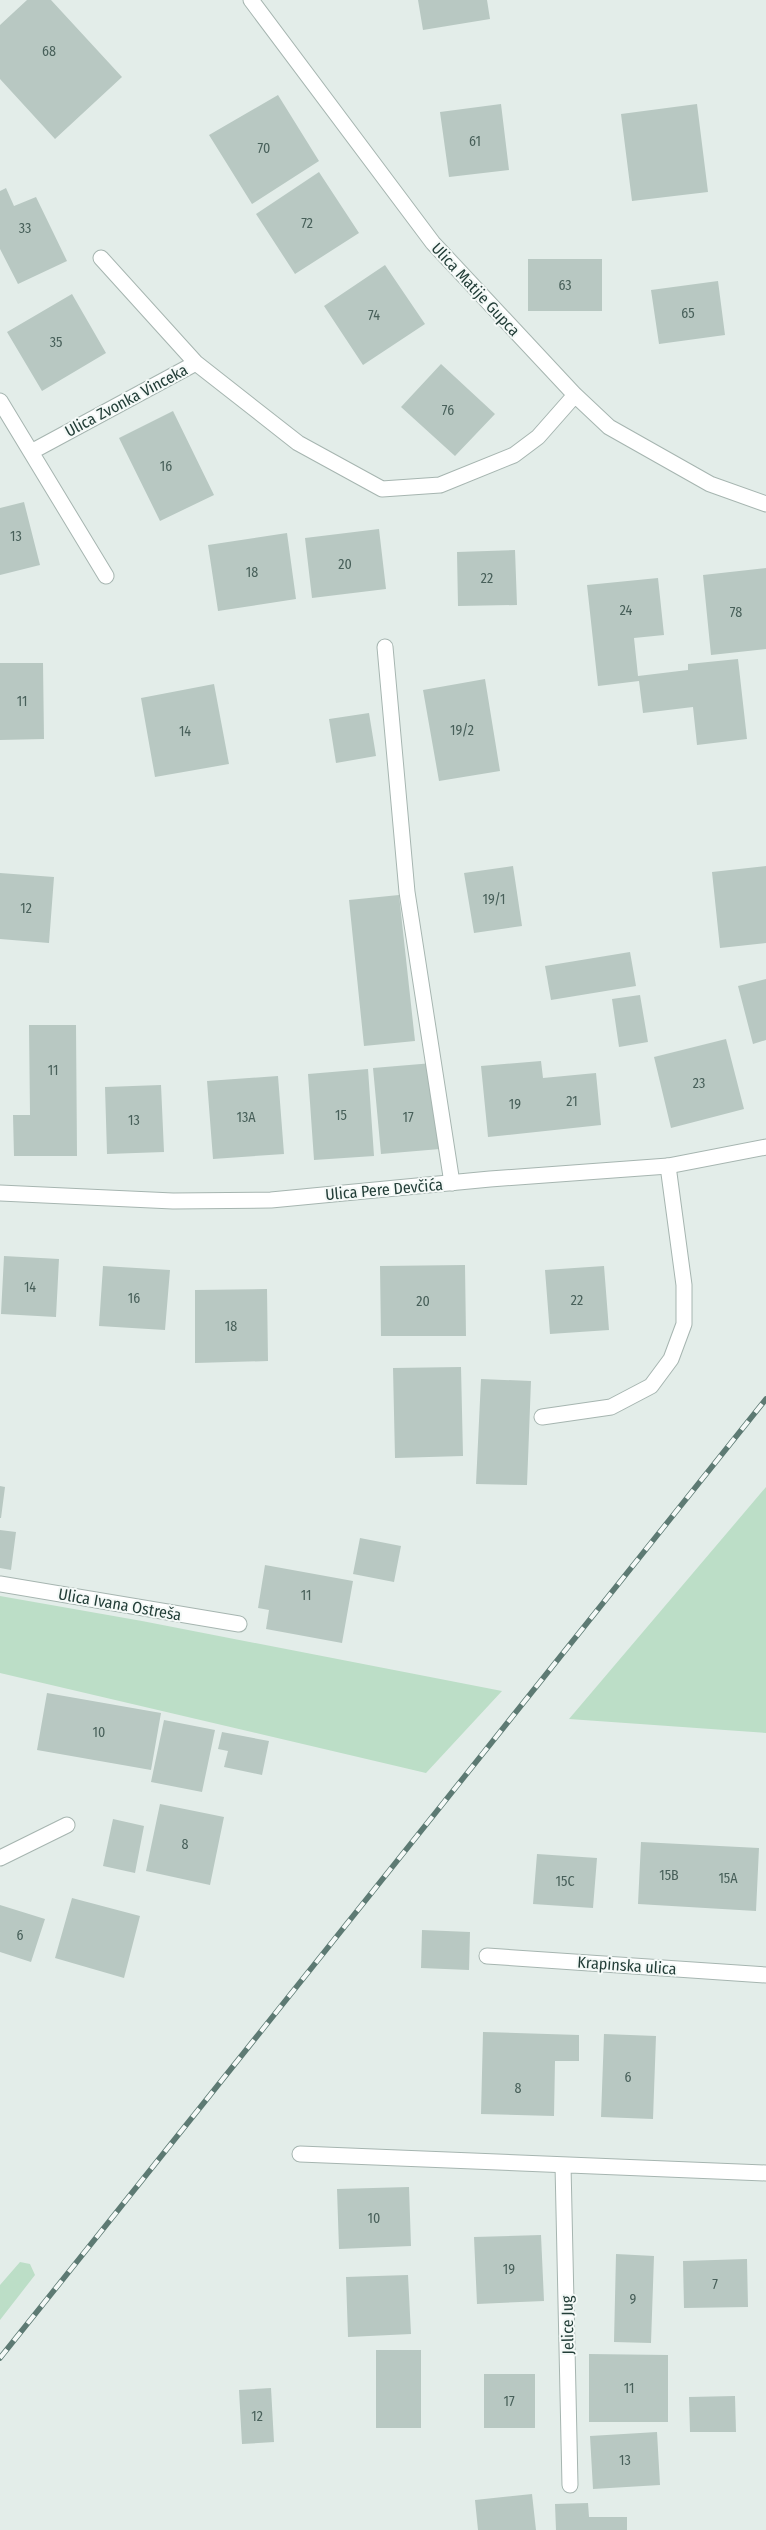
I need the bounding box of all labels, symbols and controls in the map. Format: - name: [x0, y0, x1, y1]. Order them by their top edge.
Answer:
- house number: 68: [42, 43, 56, 60]
- house number: 61: [469, 133, 481, 150]
- house number: 70: [258, 140, 270, 157]
- house number: 72: [301, 215, 313, 232]
- house number: 33: [19, 220, 31, 237]
- street label: Ulica Matije Gupca: [428, 239, 524, 340]
- house number: 63: [558, 277, 572, 294]
- house number: 65: [681, 305, 695, 322]
- house number: 74: [368, 307, 380, 324]
- house number: 35: [50, 334, 62, 351]
- street label: Ulica Zvonka Vinceka: [62, 360, 191, 441]
- house number: 76: [442, 402, 454, 419]
- house number: 16: [160, 458, 172, 475]
- house number: 13: [10, 528, 22, 545]
- house number: 20: [338, 556, 352, 573]
- house number: 18: [246, 564, 258, 581]
- house number: 22: [481, 570, 493, 587]
- house number: 24: [620, 602, 633, 619]
- house number: 78: [730, 604, 742, 621]
- house number: 11: [17, 693, 27, 710]
- house number: 19/2: [450, 722, 474, 739]
- house number: 14: [179, 723, 191, 740]
- house number: 19/1: [483, 891, 505, 908]
- house number: 12: [20, 900, 32, 917]
- house number: 11: [48, 1062, 58, 1079]
- house number: 23: [693, 1075, 705, 1092]
- house number: 21: [566, 1093, 578, 1110]
- house number: 19: [509, 1096, 521, 1113]
- house number: 15: [335, 1107, 347, 1124]
- house number: 13A: [236, 1109, 256, 1126]
- house number: 17: [402, 1109, 414, 1126]
- house number: 13: [128, 1112, 140, 1129]
- street label: Ulica Pere Devčića: [324, 1175, 444, 1204]
- house number: 14: [24, 1279, 36, 1296]
- house number: 16: [128, 1290, 140, 1307]
- house number: 22: [571, 1292, 583, 1309]
- house number: 20: [416, 1293, 430, 1310]
- house number: 18: [225, 1318, 237, 1335]
- street label: Ulica Ivana Ostreša: [57, 1584, 183, 1625]
- house number: 11: [301, 1587, 311, 1604]
- house number: 10: [93, 1724, 105, 1741]
- house number: 8: [182, 1836, 189, 1853]
- house number: 15B: [659, 1867, 679, 1884]
- house number: 15A: [718, 1870, 738, 1887]
- house number: 15C: [556, 1873, 575, 1890]
- house number: 6: [17, 1927, 24, 1944]
- street label: Krapinska ulica: [577, 1953, 677, 1978]
- house number: 6: [625, 2069, 632, 2086]
- house number: 8: [515, 2080, 522, 2097]
- house number: 10: [368, 2210, 380, 2227]
- house number: 19: [503, 2261, 515, 2278]
- house number: 7: [712, 2276, 718, 2293]
- house number: 9: [630, 2291, 637, 2308]
- street label: Jelice Jug: [557, 2295, 578, 2355]
- house number: 11: [624, 2380, 634, 2397]
- house number: 17: [503, 2393, 515, 2410]
- house number: 12: [251, 2408, 263, 2425]
- house number: 13: [619, 2452, 631, 2469]

